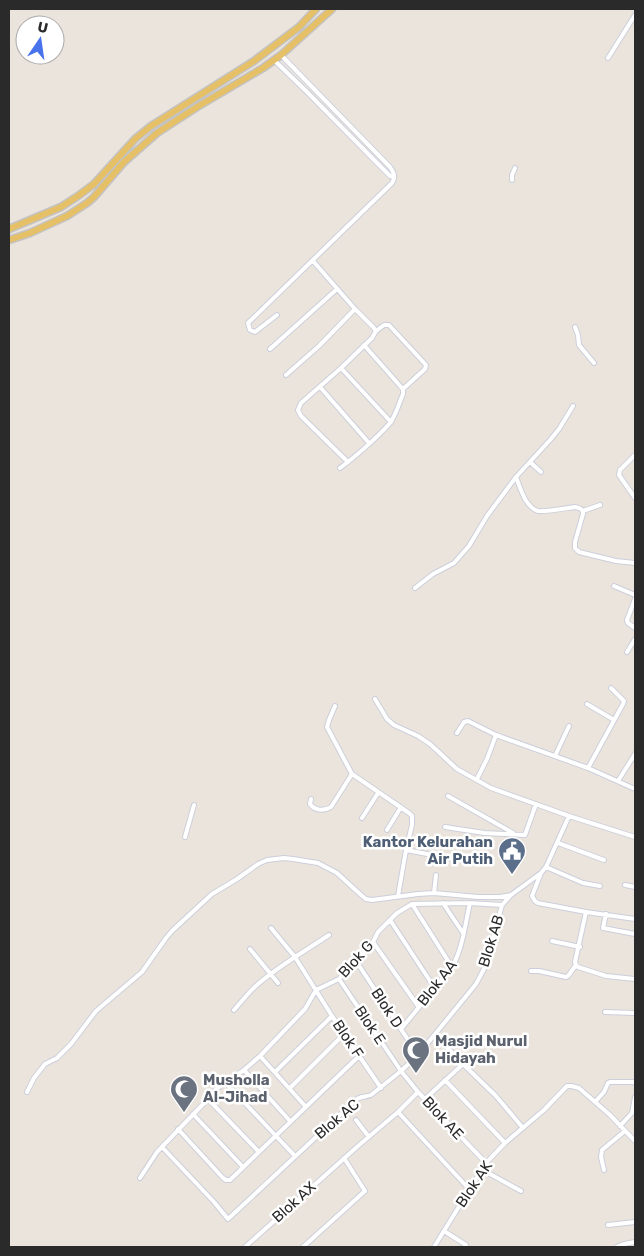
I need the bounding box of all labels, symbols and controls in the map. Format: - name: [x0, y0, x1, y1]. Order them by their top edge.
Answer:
- north arrow: [15, 15, 65, 65]
- text: U: [36, 18, 50, 37]
- place label: Kantor Kelurahan Air Putih: [363, 833, 493, 868]
- public building icon: Kantor Kelurahan Air Putih: [497, 836, 527, 875]
- street label: Blok AB: [475, 913, 507, 969]
- street label: Blok G: [335, 937, 377, 981]
- street label: Blok AA: [414, 956, 460, 1010]
- street label: Blok D: [367, 985, 407, 1031]
- street label: Blok E: [351, 1002, 389, 1048]
- street label: Blok F: [329, 1016, 367, 1062]
- place label: Masjid Nurul Hidayah: [435, 1032, 527, 1067]
- mosque icon: Masjid Nurul Hidayah: [401, 1035, 431, 1074]
- place label: Musholla Al-Jihad: [203, 1071, 270, 1106]
- mosque icon: Musholla Al-Jihad: [169, 1074, 199, 1113]
- street label: Blok AE: [419, 1093, 467, 1143]
- street label: Blok AC: [311, 1095, 363, 1143]
- street label: Blok AK: [452, 1157, 496, 1211]
- street label: Blok AX: [268, 1177, 320, 1226]

